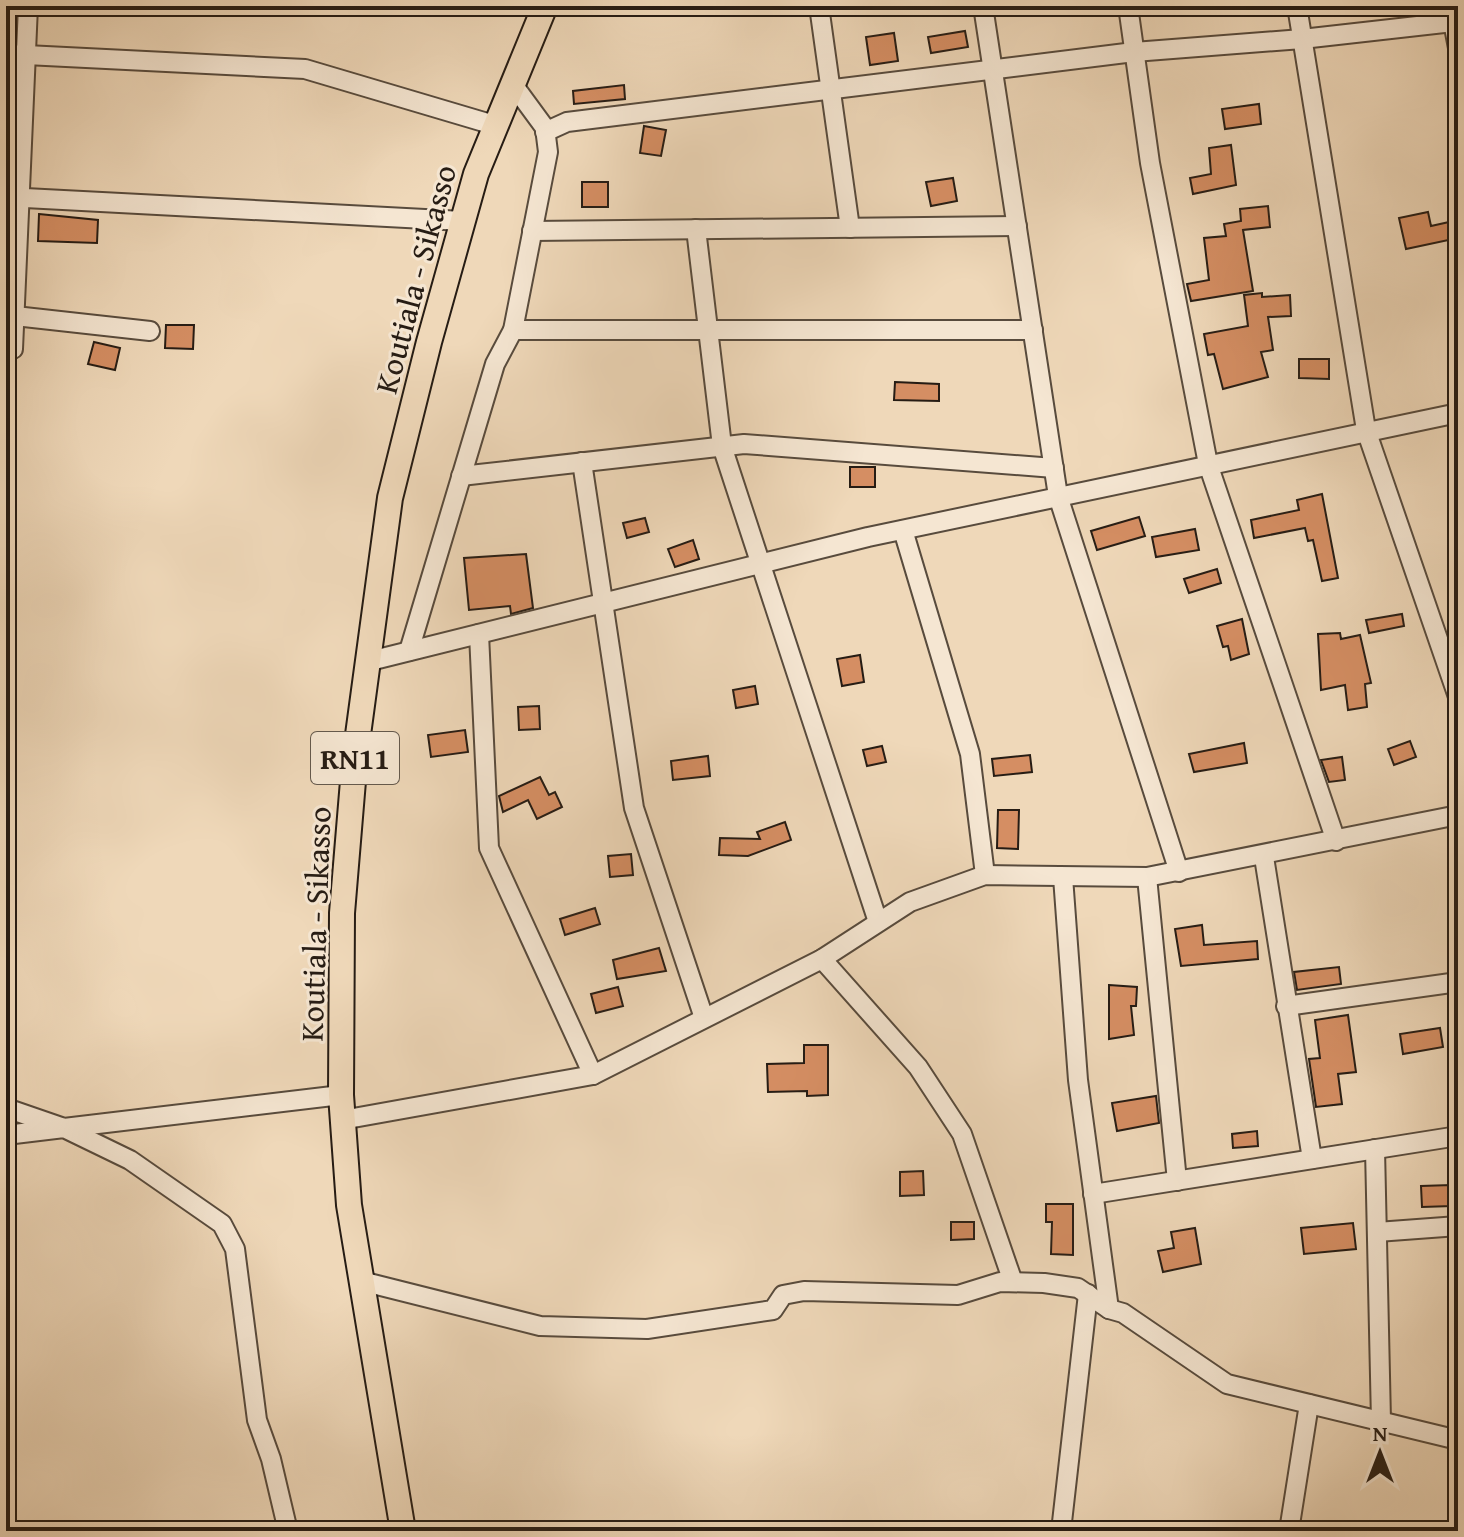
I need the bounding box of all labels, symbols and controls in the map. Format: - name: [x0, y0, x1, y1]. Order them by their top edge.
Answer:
- street label: Koutiala - Sikasso: [362, 159, 468, 399]
- road number: RN11: [311, 732, 399, 784]
- street label: Koutiala - Sikasso: [287, 806, 343, 1042]
- north arrow: [1340, 1413, 1420, 1493]
- text: N: [1373, 1417, 1388, 1449]

